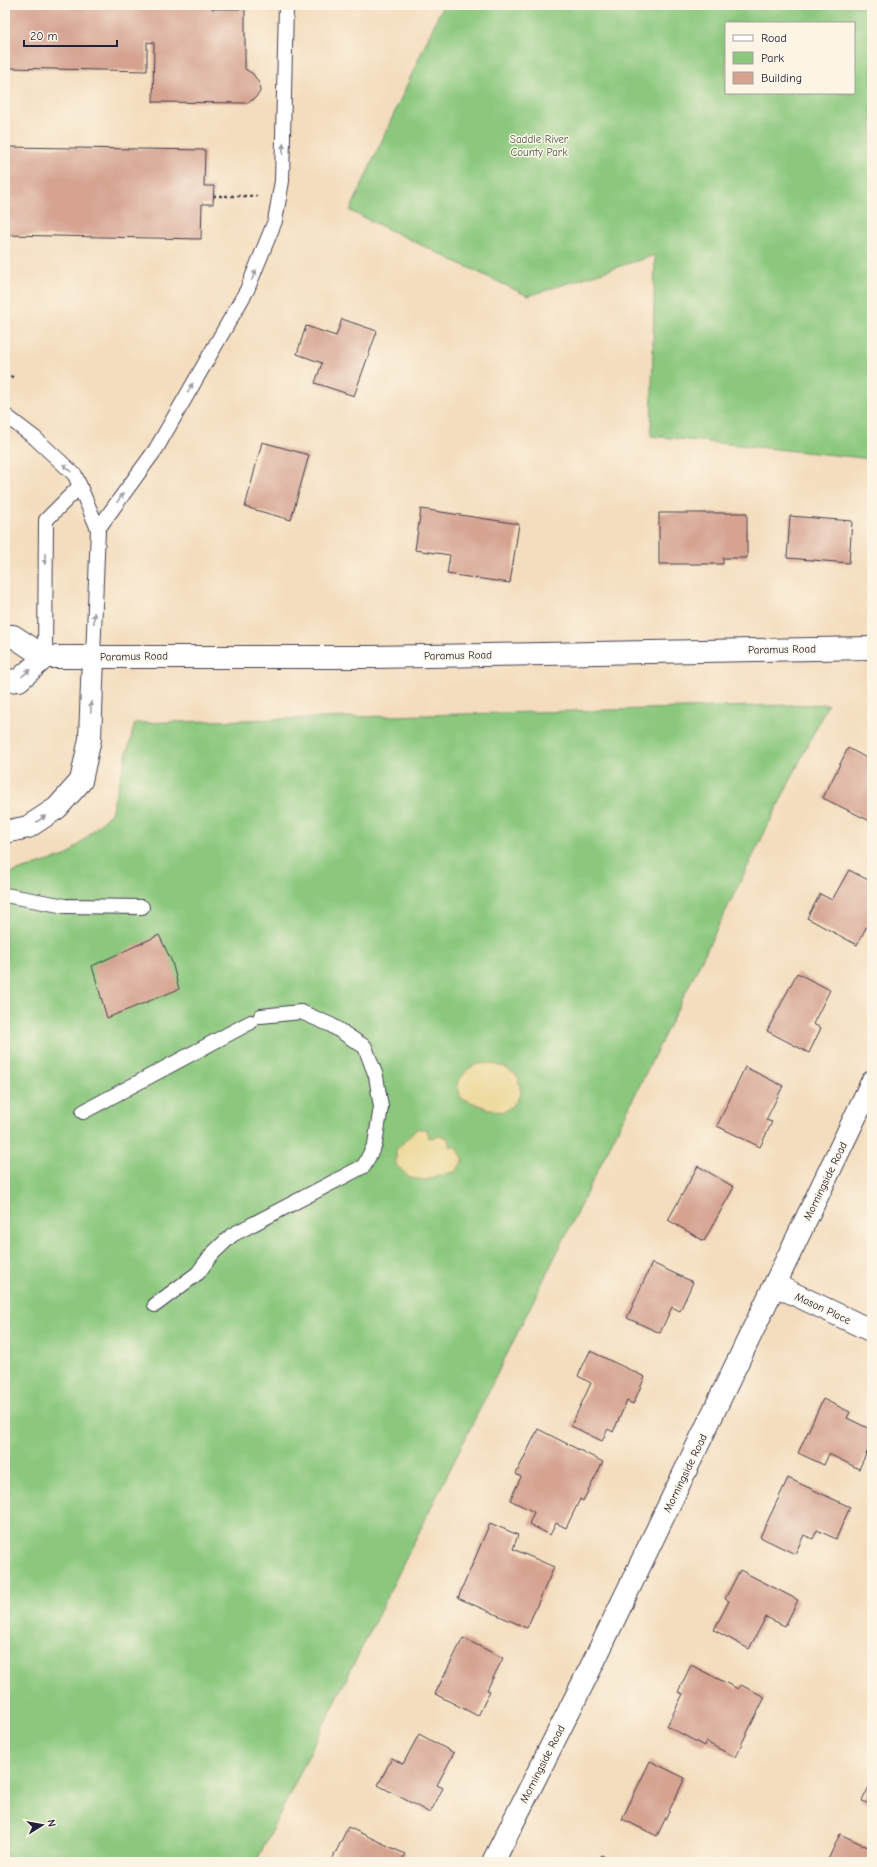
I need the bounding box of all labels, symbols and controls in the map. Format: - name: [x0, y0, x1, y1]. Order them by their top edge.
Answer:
- scale bar: [24, 22, 117, 48]
- legend: [725, 22, 855, 94]
- text: 20 m: [30, 29, 58, 43]
- text: Road: [761, 31, 787, 45]
- text: Park: [761, 51, 784, 65]
- text: Building: [761, 71, 802, 85]
- park label: Saddle River County Park: [510, 133, 569, 159]
- one-way arrow: [280, 142, 286, 155]
- one-way arrow: [251, 268, 257, 280]
- one-way arrow: [187, 382, 194, 394]
- one-way arrow: [62, 463, 72, 473]
- one-way arrow: [116, 492, 124, 503]
- one-way arrow: [42, 553, 48, 566]
- one-way arrow: [91, 612, 98, 624]
- street label: Paramus Road: [748, 642, 816, 657]
- street label: Paramus Road: [424, 648, 492, 663]
- street label: Paramus Road: [100, 649, 168, 664]
- one-way arrow: [22, 669, 31, 678]
- one-way arrow: [88, 700, 94, 713]
- one-way arrow: [35, 815, 47, 822]
- street label: Morningside Road: [801, 1140, 850, 1223]
- street label: Mason Place: [793, 1290, 853, 1327]
- street label: Morningside Road: [661, 1432, 710, 1515]
- street label: Morningside Road: [517, 1723, 568, 1805]
- north arrow: [22, 1805, 62, 1845]
- text: N: [44, 1818, 58, 1828]

